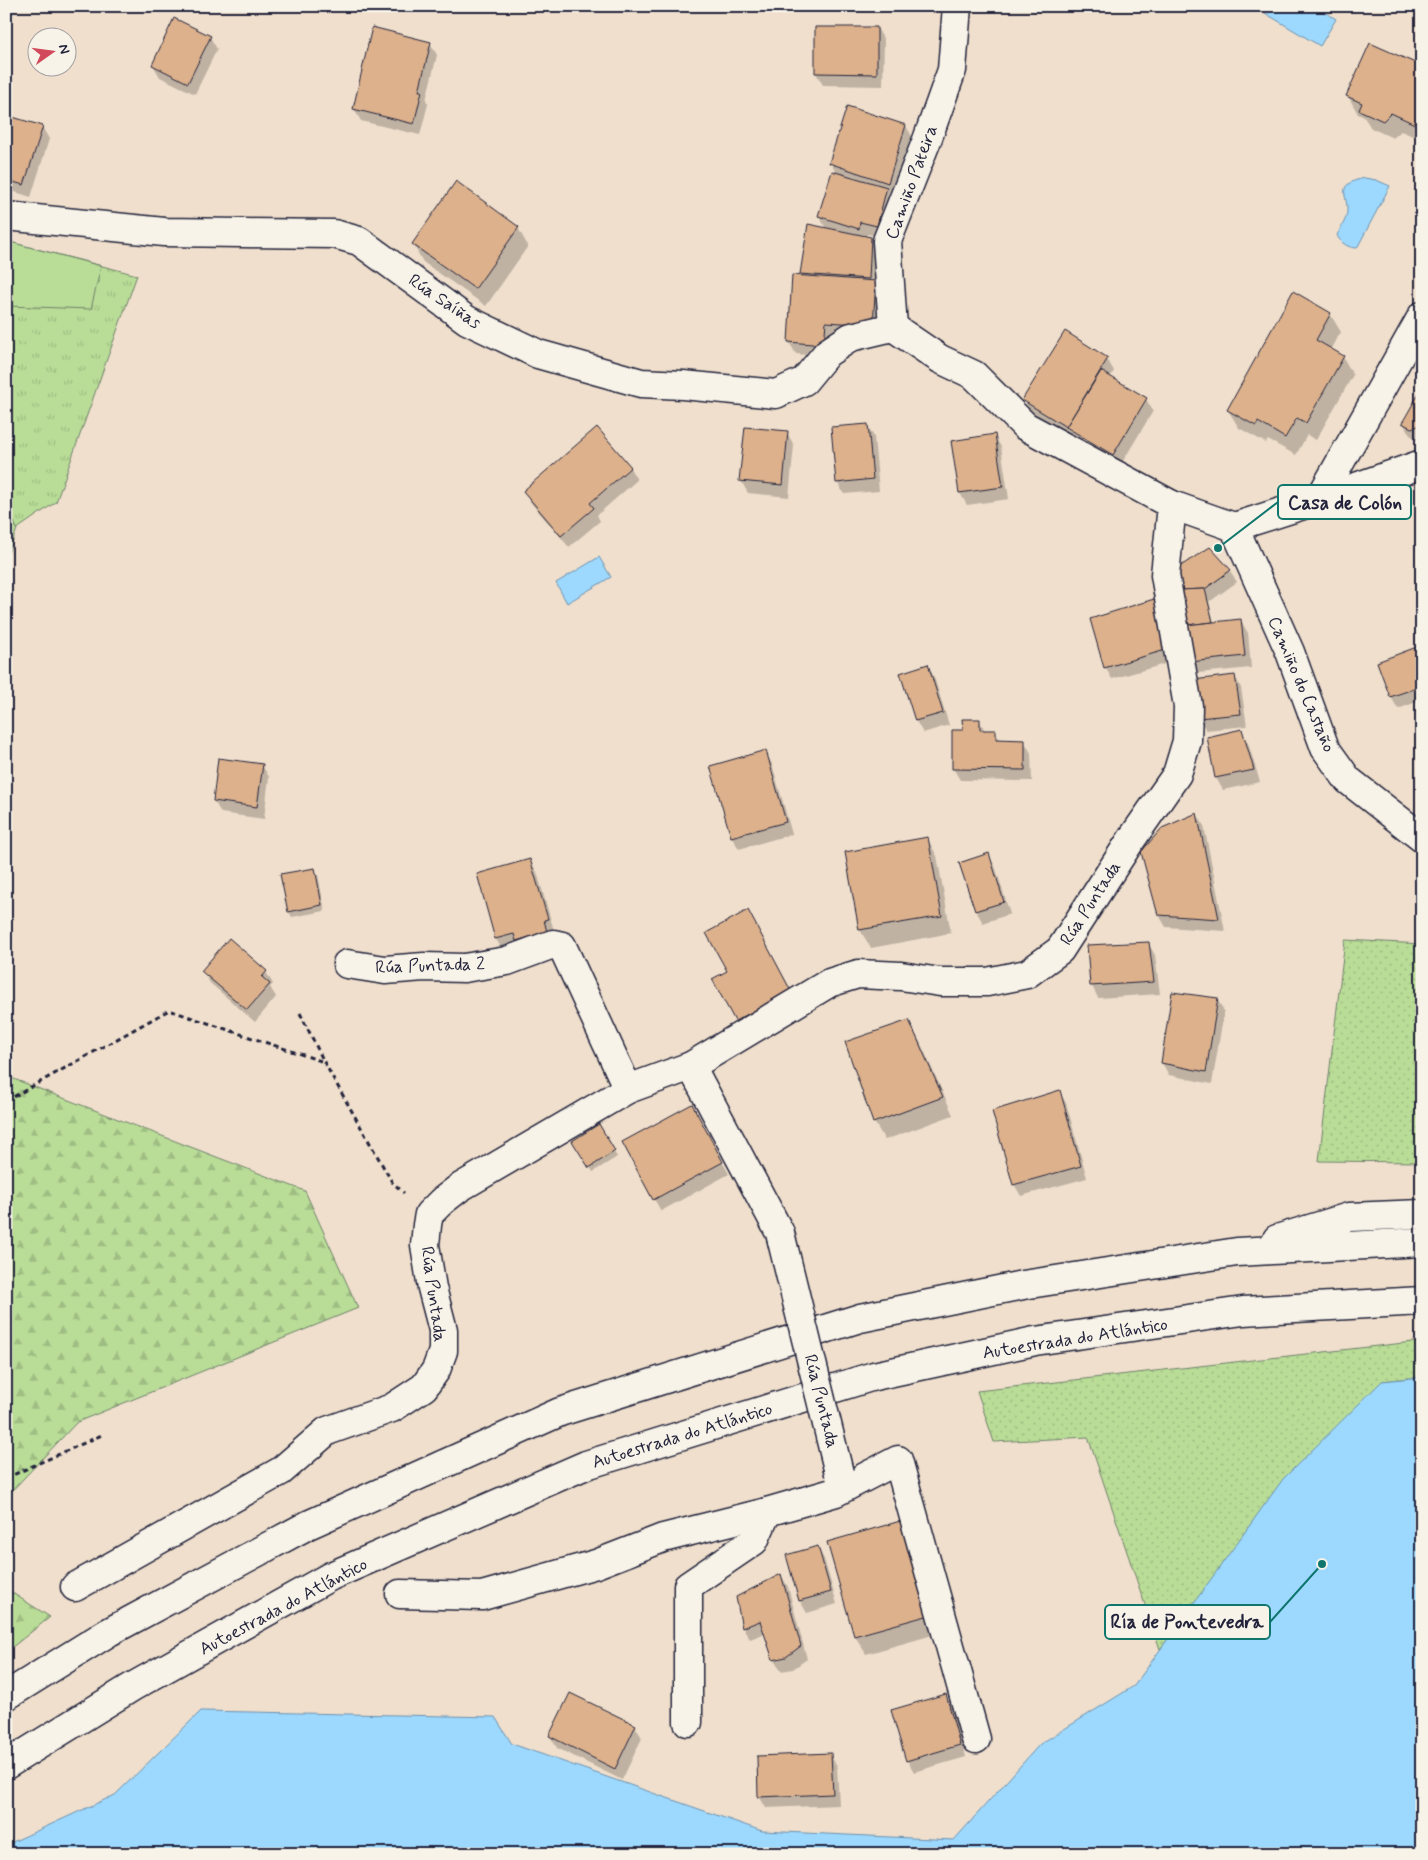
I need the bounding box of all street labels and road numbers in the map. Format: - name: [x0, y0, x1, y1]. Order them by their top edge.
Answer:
- street label: Camiño Pateira: [880, 122, 944, 243]
- street label: Rúa Saíñas: [403, 269, 486, 335]
- street label: Camiño do Castaño: [1262, 613, 1341, 756]
- street label: Rúa Puntada: [1055, 857, 1127, 950]
- street label: Rúa Puntada 2: [375, 952, 485, 980]
- street label: Rúa Puntada: [414, 1245, 452, 1343]
- street label: Autoestrada do Atlántico: [981, 1312, 1169, 1365]
- street label: Rúa Puntada: [798, 1352, 844, 1451]
- street label: Autoestrada do Atlántico: [589, 1397, 775, 1475]
- street label: Autoestrada do Atlántico: [195, 1552, 372, 1661]

